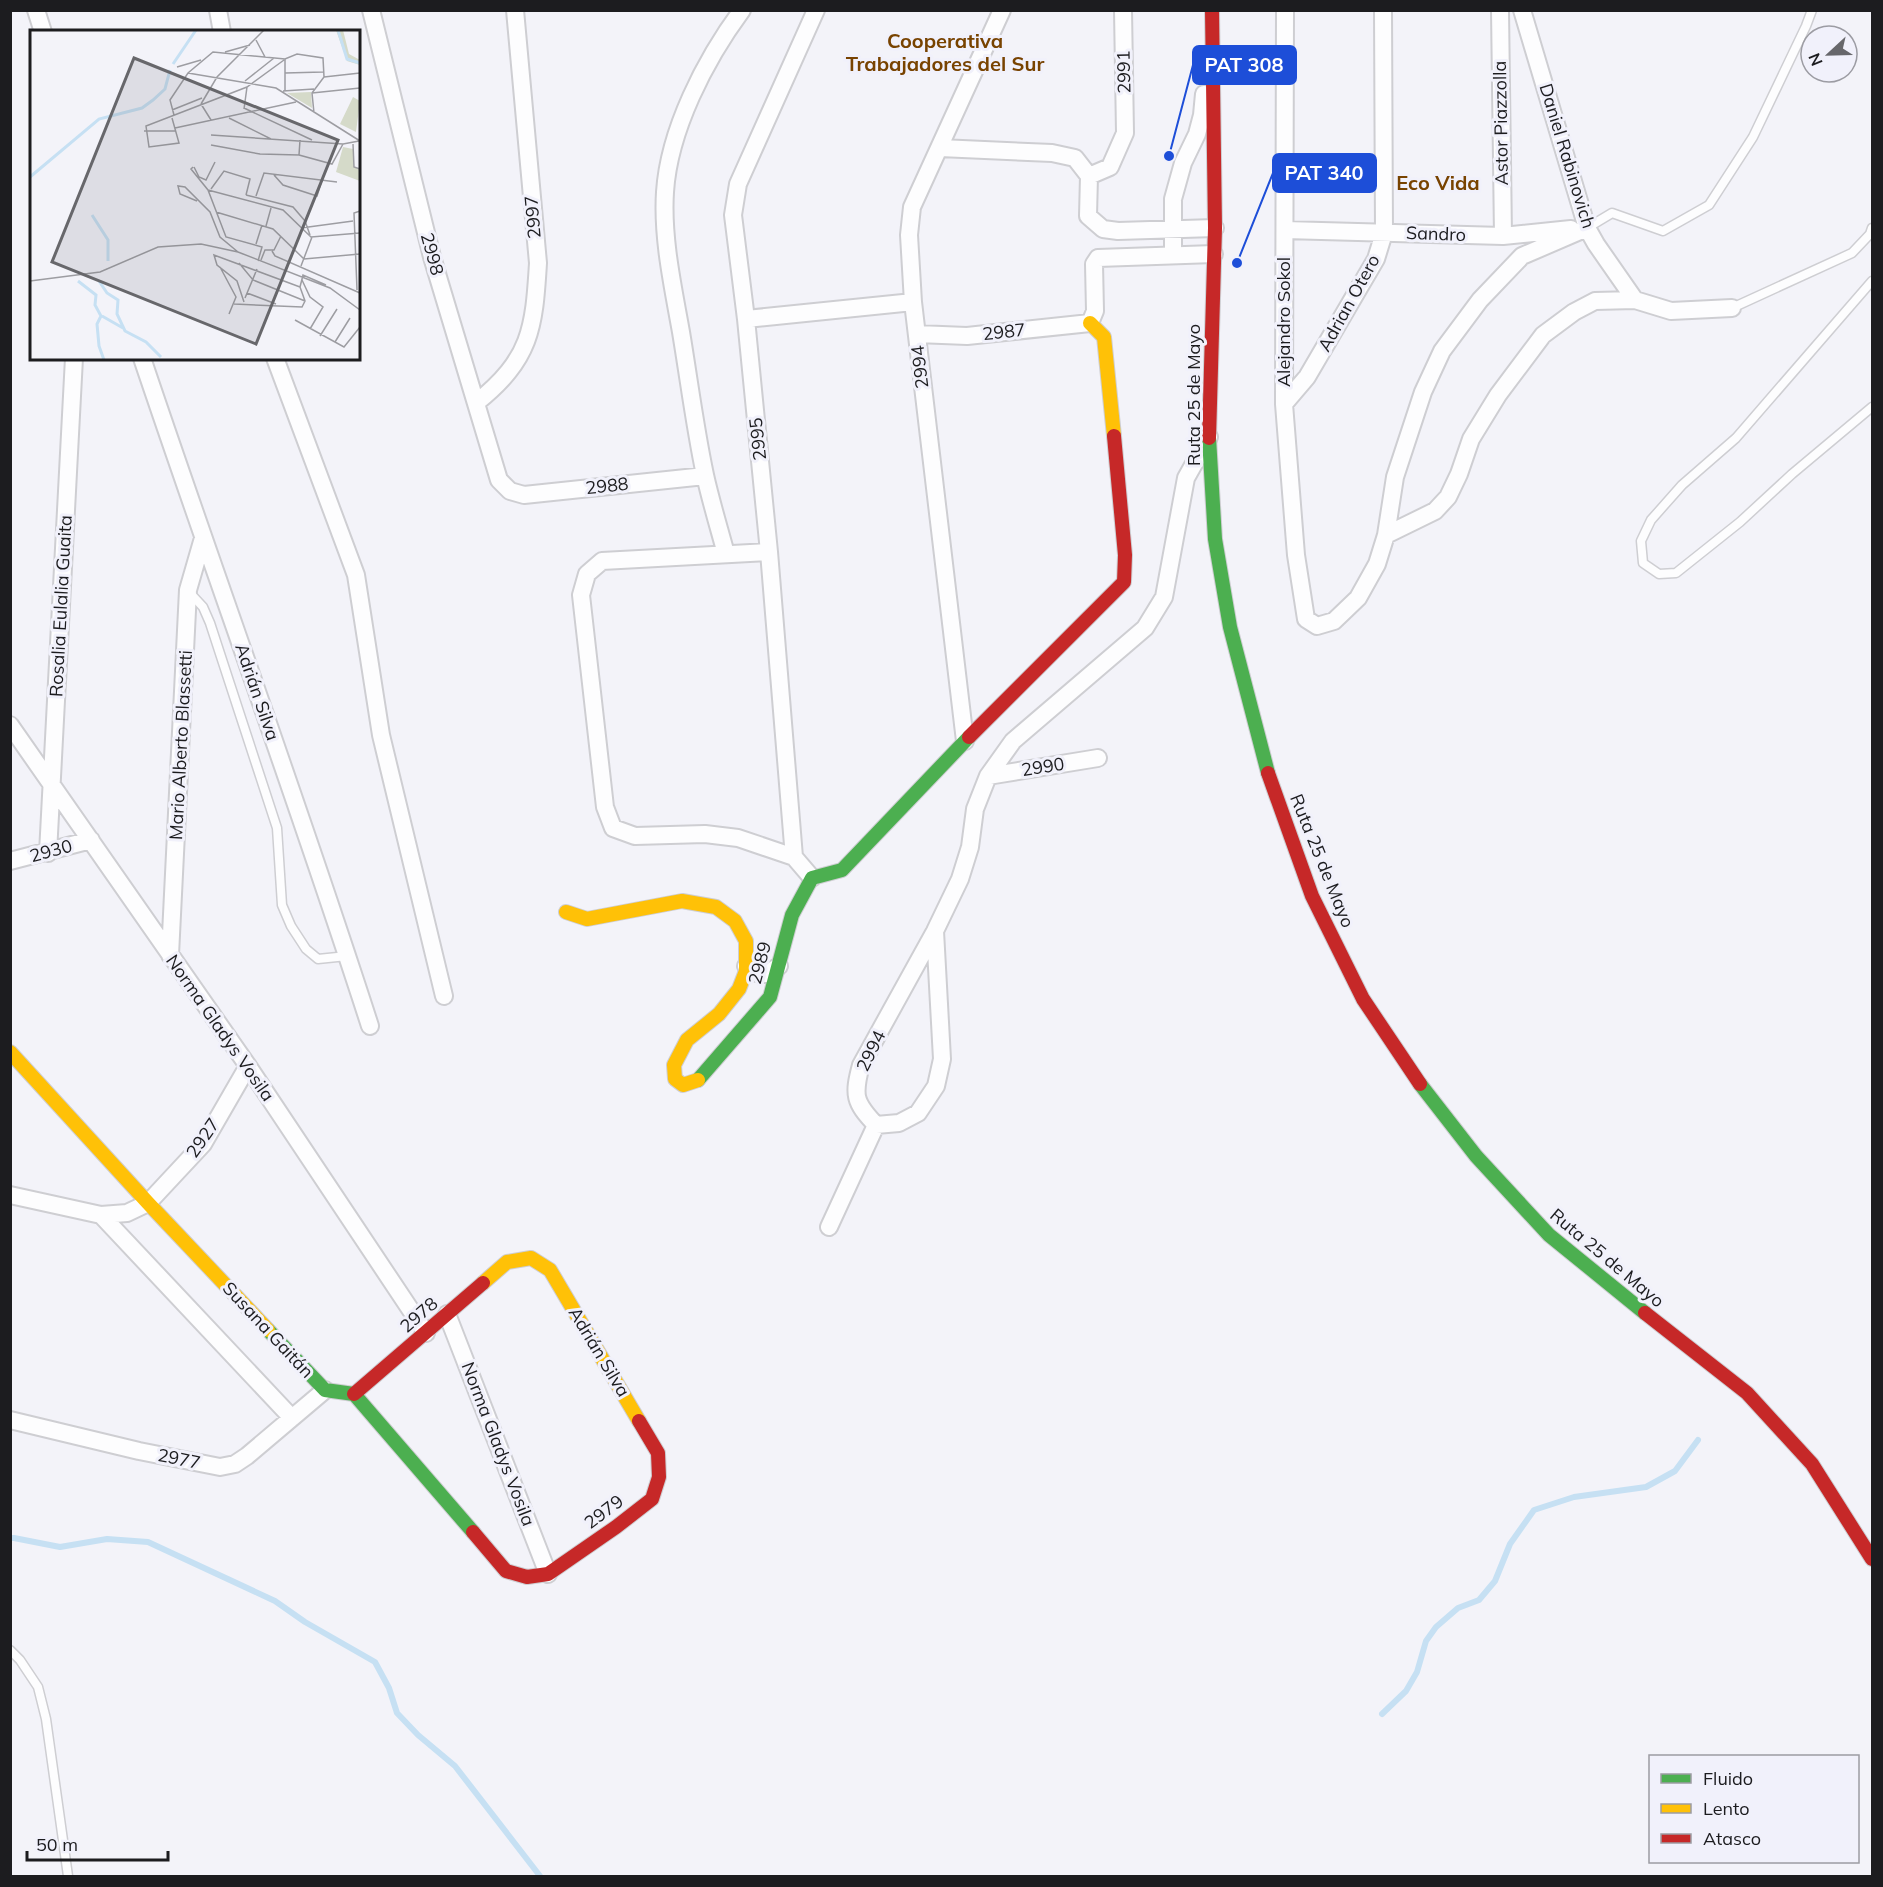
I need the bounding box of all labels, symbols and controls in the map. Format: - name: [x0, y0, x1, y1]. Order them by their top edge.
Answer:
- north arrow: [1799, 24, 1859, 84]
- district label: Cooperativa Trabajadores del Sur: [846, 28, 1044, 76]
- inset map: [30, 30, 360, 360]
- callout: PAT 308: [1193, 46, 1296, 84]
- street label: 2991: [1112, 50, 1135, 94]
- text: N: [1804, 50, 1827, 69]
- text: PAT 308: [1204, 52, 1284, 77]
- street label: Astor Piazzolla: [1488, 61, 1513, 186]
- street label: Daniel Rabinovich: [1535, 81, 1600, 231]
- callout: PAT 340: [1273, 154, 1376, 192]
- text: PAT 340: [1284, 160, 1364, 185]
- district label: Eco Vida: [1396, 170, 1480, 195]
- street label: 2997: [519, 195, 546, 240]
- street label: Sandro: [1406, 221, 1466, 246]
- street label: 2998: [416, 230, 449, 278]
- street label: Adrian Otero: [1312, 250, 1385, 355]
- street label: Alejandro Sokol: [1272, 257, 1295, 387]
- street label: 2987: [981, 318, 1027, 345]
- street label: Ruta 25 de Mayo: [1182, 324, 1205, 466]
- street label: 2994: [905, 344, 934, 390]
- street label: 2995: [744, 416, 771, 462]
- street label: 2988: [584, 472, 630, 499]
- street label: Rosalia Eulalia Guaita: [44, 514, 77, 698]
- street label: Adrián Silva: [230, 640, 285, 743]
- street label: Mario Alberto Blassetti: [164, 650, 197, 840]
- street label: 2990: [1020, 752, 1066, 781]
- street label: Ruta 25 de Mayo: [1285, 791, 1360, 931]
- street label: 2930: [27, 834, 75, 867]
- street label: 2989: [743, 939, 776, 987]
- street label: Norma Gladys Vosila: [161, 950, 280, 1105]
- street label: 2994: [851, 1026, 890, 1075]
- street label: 2927: [181, 1113, 224, 1162]
- street label: Ruta 25 de Mayo: [1546, 1203, 1669, 1312]
- street label: Susana Gaitán: [218, 1277, 319, 1383]
- street label: 2978: [395, 1292, 443, 1337]
- street label: Adrián Silva: [564, 1303, 635, 1401]
- street label: Norma Gladys Vosila: [457, 1359, 540, 1529]
- street label: 2977: [156, 1443, 202, 1474]
- street label: 2979: [580, 1489, 628, 1534]
- legend: [1649, 1755, 1859, 1863]
- text: Fluido: [1703, 1767, 1753, 1790]
- text: Lento: [1703, 1797, 1750, 1820]
- scale bar: [27, 1824, 168, 1862]
- text: Atasco: [1703, 1827, 1761, 1850]
- text: 50 m: [36, 1833, 78, 1856]

